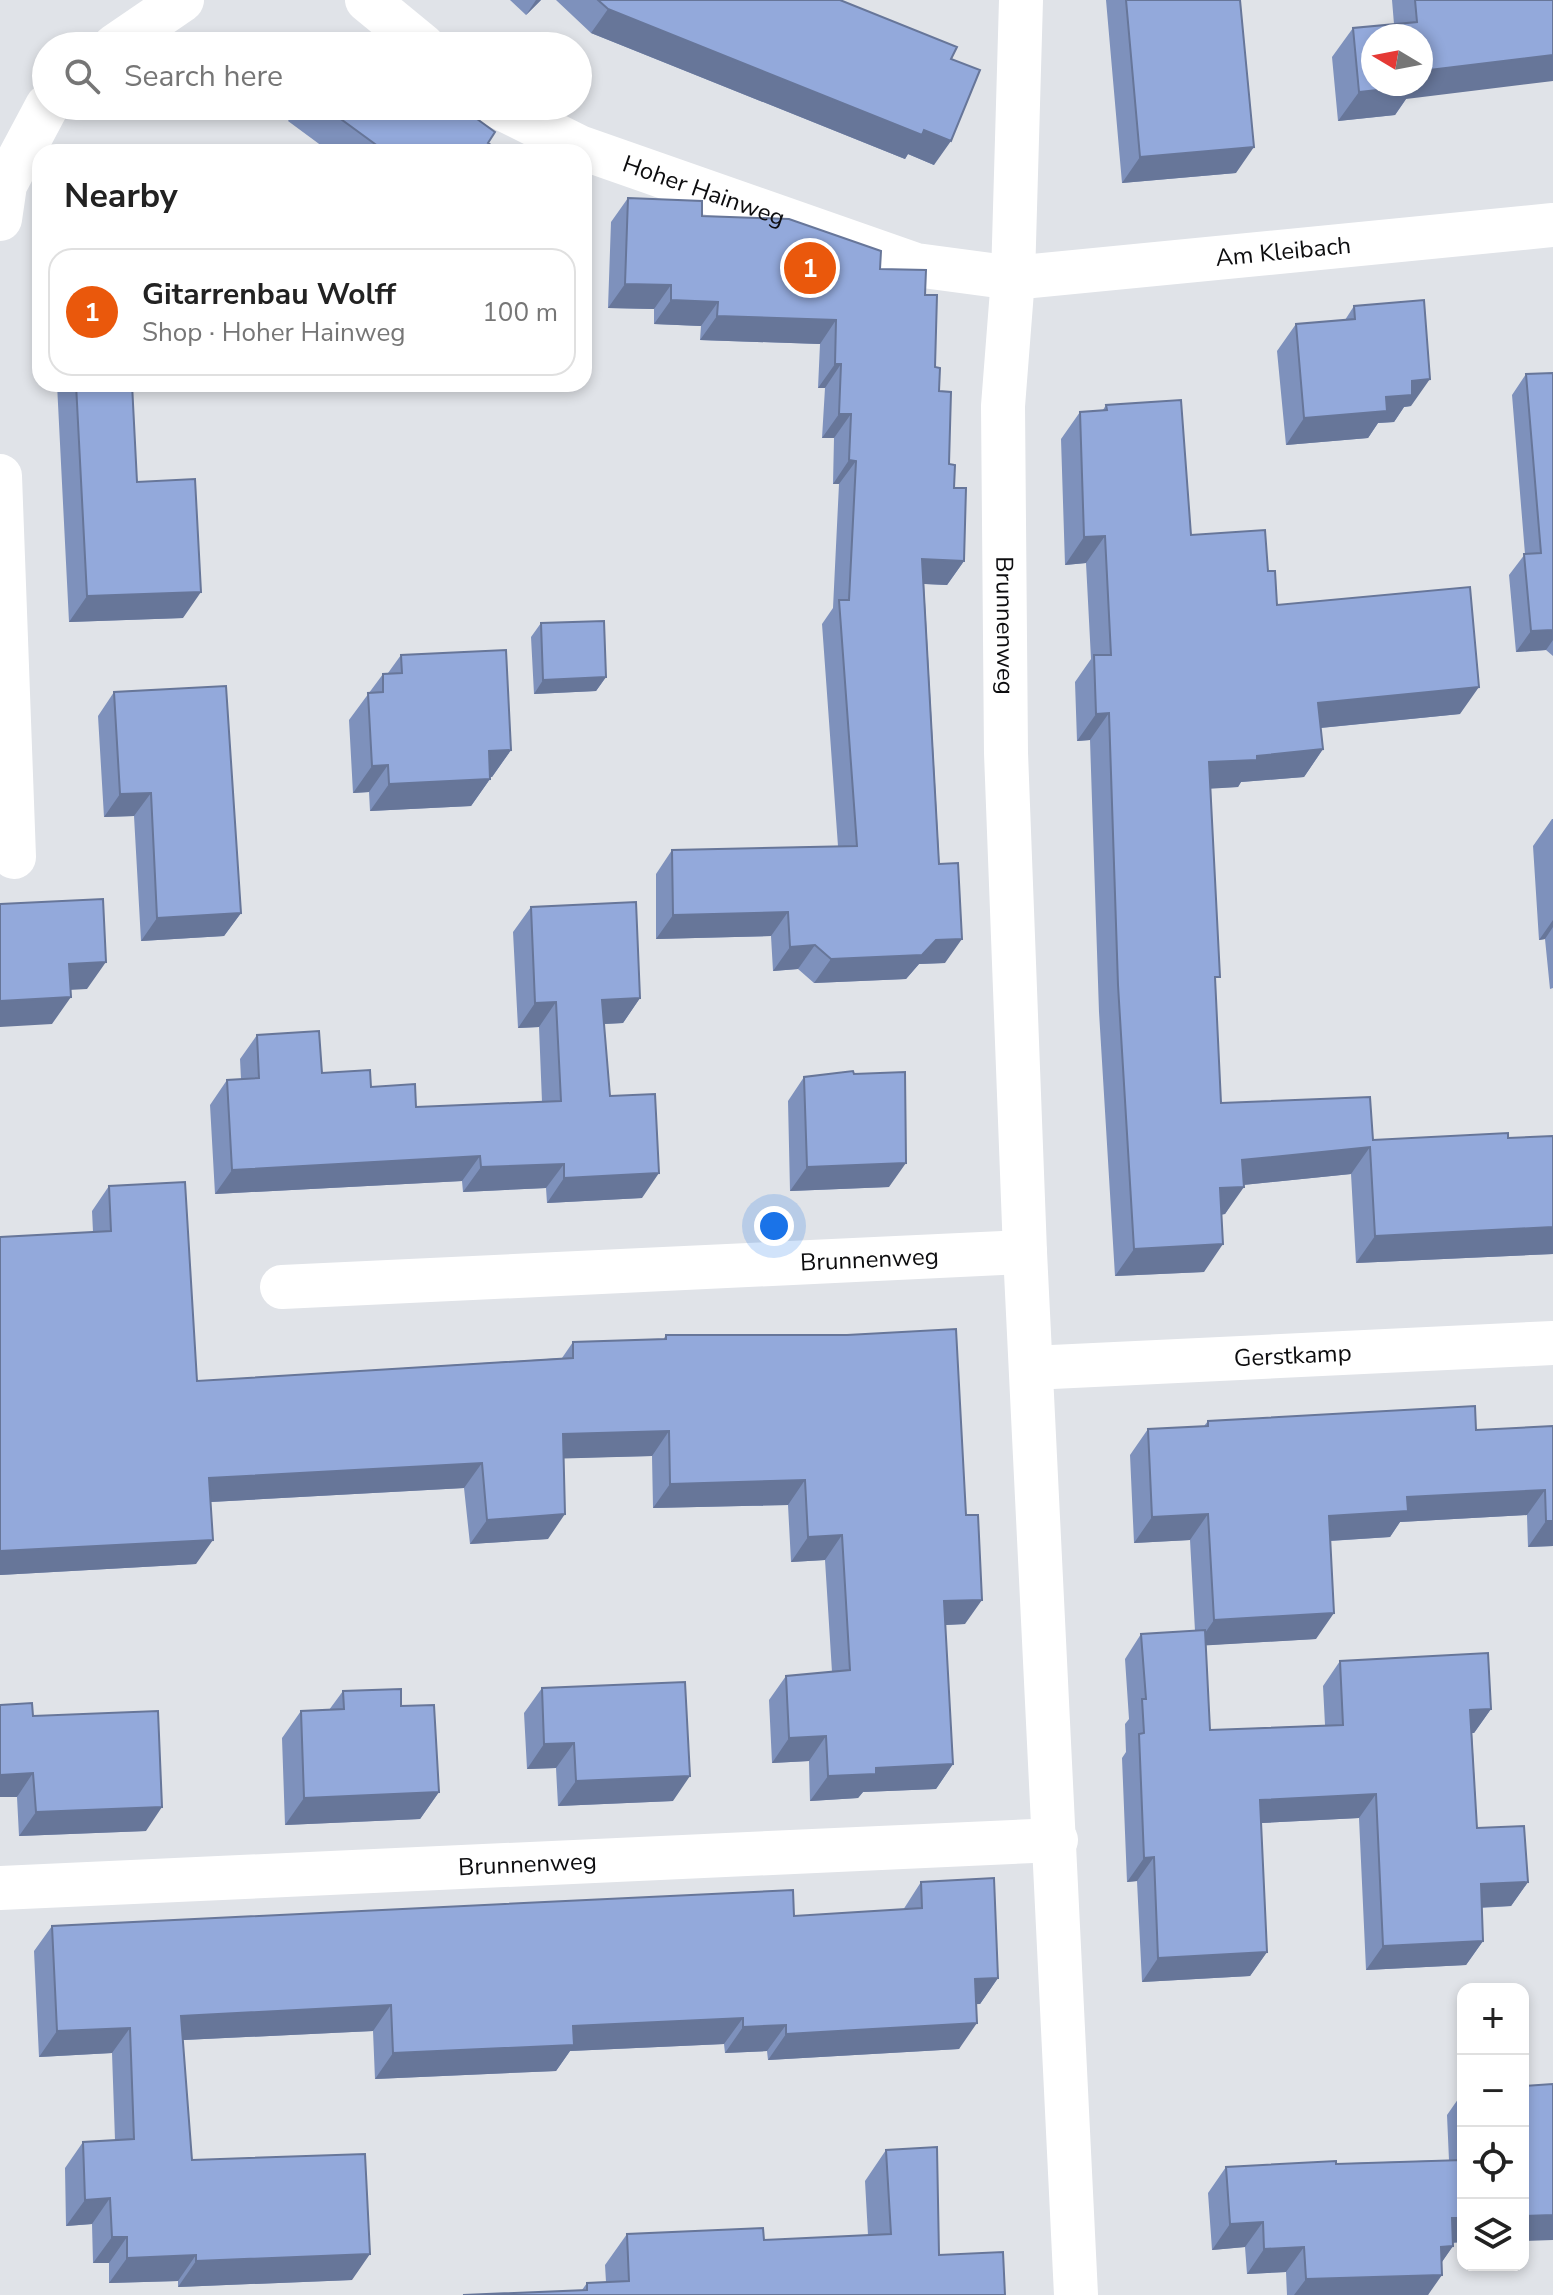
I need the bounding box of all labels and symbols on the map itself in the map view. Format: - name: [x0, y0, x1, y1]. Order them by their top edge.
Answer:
- north arrow: [1361, 24, 1433, 96]
- street label: Hoher Hainweg: [618, 148, 789, 234]
- street label: Am Kleibach: [1214, 229, 1352, 274]
- pin: 1: [784, 238, 836, 298]
- street label: Brunnenweg: [988, 556, 1021, 695]
- your location: [754, 1206, 794, 1246]
- street label: Brunnenweg: [799, 1240, 939, 1279]
- street label: Gerstkamp: [1233, 1337, 1352, 1374]
- street label: Brunnenweg: [457, 1845, 597, 1883]

